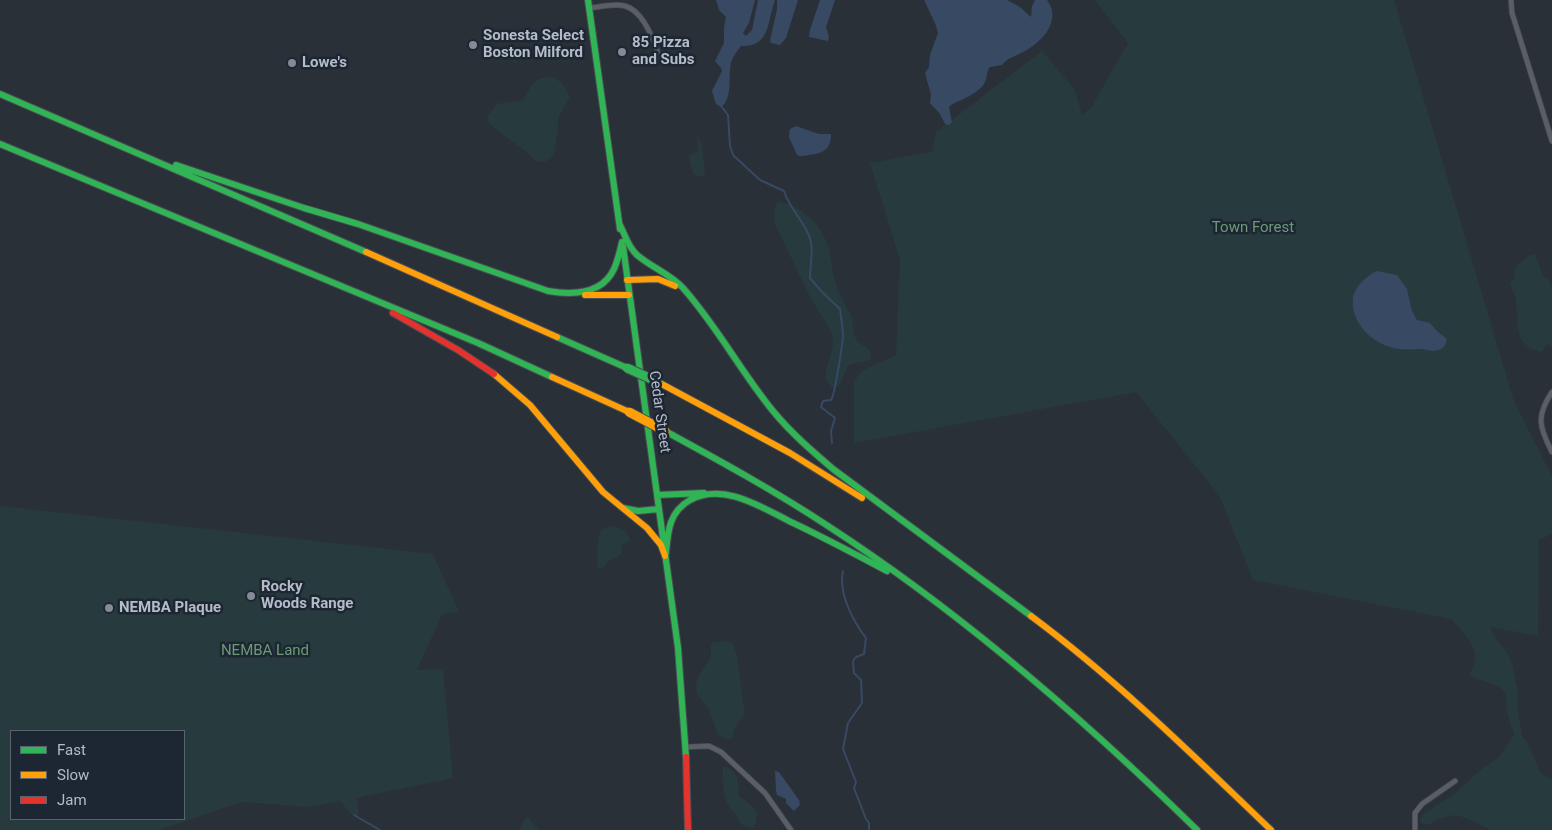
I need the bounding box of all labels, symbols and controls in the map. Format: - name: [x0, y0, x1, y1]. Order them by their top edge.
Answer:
- place label: Sonesta Select Boston Milford: [483, 27, 584, 62]
- place label: 85 Pizza and Subs: [632, 34, 694, 69]
- marker: Sonesta Select Boston Milford: [467, 39, 479, 51]
- marker: 85 Pizza and Subs: [616, 46, 628, 58]
- place label: Lowe's: [302, 54, 347, 72]
- marker: Lowe's: [286, 57, 298, 69]
- park label: Town Forest: [1212, 219, 1294, 237]
- street label: Cedar Street: [644, 370, 674, 454]
- place label: Rocky Woods Range: [261, 578, 353, 613]
- marker: Rocky Woods Range: [245, 590, 257, 602]
- place label: NEMBA Plaque: [119, 599, 221, 617]
- marker: NEMBA Plaque: [103, 602, 115, 614]
- park label: NEMBA Land: [221, 642, 309, 660]
- legend: [10, 730, 185, 820]
- text: Fast: [57, 741, 86, 759]
- text: Slow: [57, 766, 89, 784]
- text: Jam: [57, 791, 87, 809]

